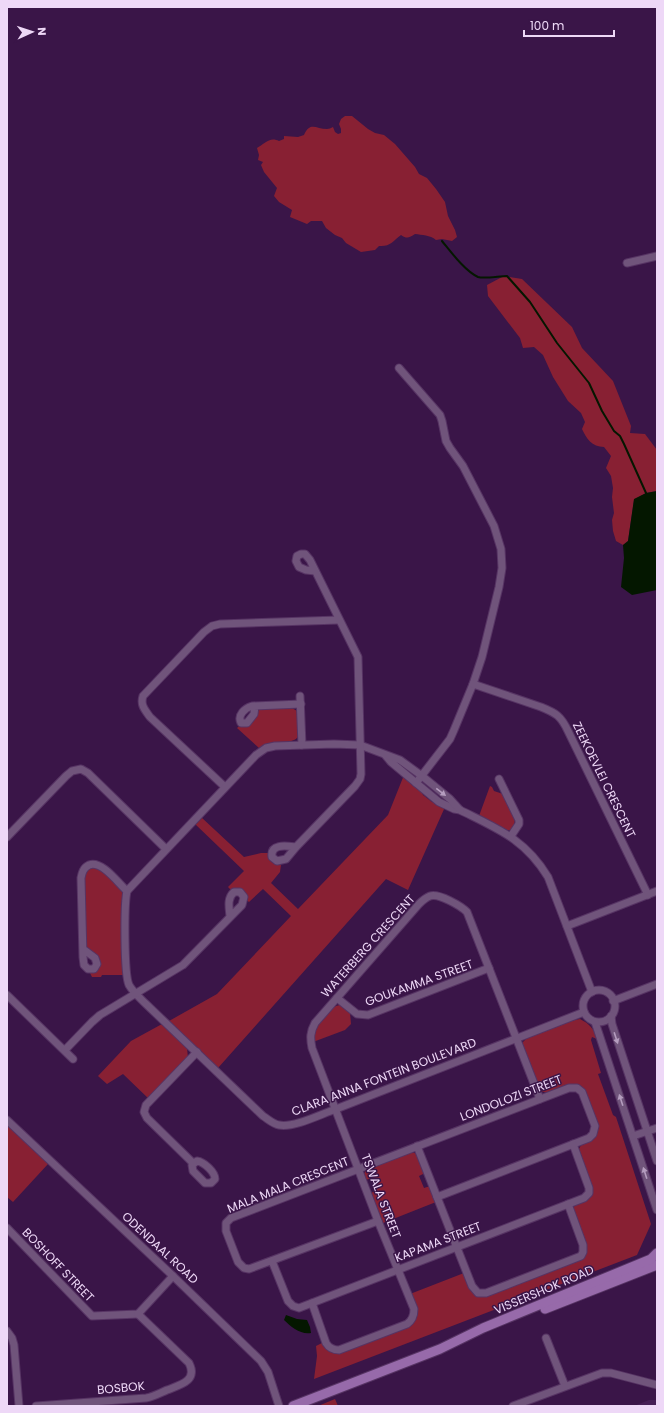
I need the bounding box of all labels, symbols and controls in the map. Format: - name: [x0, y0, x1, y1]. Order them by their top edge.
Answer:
- north arrow: [12, 12, 52, 52]
- scale bar: [524, 12, 614, 38]
- text: 100 m: [530, 17, 564, 34]
- text: N: [34, 27, 50, 36]
- street label: ZEEKOEVLEI CRESCENT: [569, 719, 640, 841]
- one-way arrow: [436, 788, 447, 796]
- street label: WATERBERG CRESCENT: [317, 890, 419, 1001]
- street label: GOUKAMMA STREET: [362, 955, 476, 1010]
- street label: CLARA ANNA FONTEIN BOULEVARD: [289, 1033, 479, 1120]
- one-way arrow: [614, 1033, 620, 1045]
- street label: LONDOLOZI STREET: [457, 1070, 565, 1125]
- one-way arrow: [618, 1094, 624, 1106]
- street label: TSWALA STREET: [358, 1151, 406, 1241]
- street label: MALA MALA CRESCENT: [224, 1152, 352, 1217]
- one-way arrow: [642, 1167, 648, 1179]
- street label: ODENDAAL ROAD: [118, 1208, 202, 1288]
- street label: KAPAMA STREET: [392, 1217, 484, 1266]
- street label: BOSHOFF STREET: [19, 1224, 98, 1306]
- street label: VISSERSHOK ROAD: [491, 1261, 596, 1318]
- street label: BOSBOK: [96, 1377, 146, 1398]

